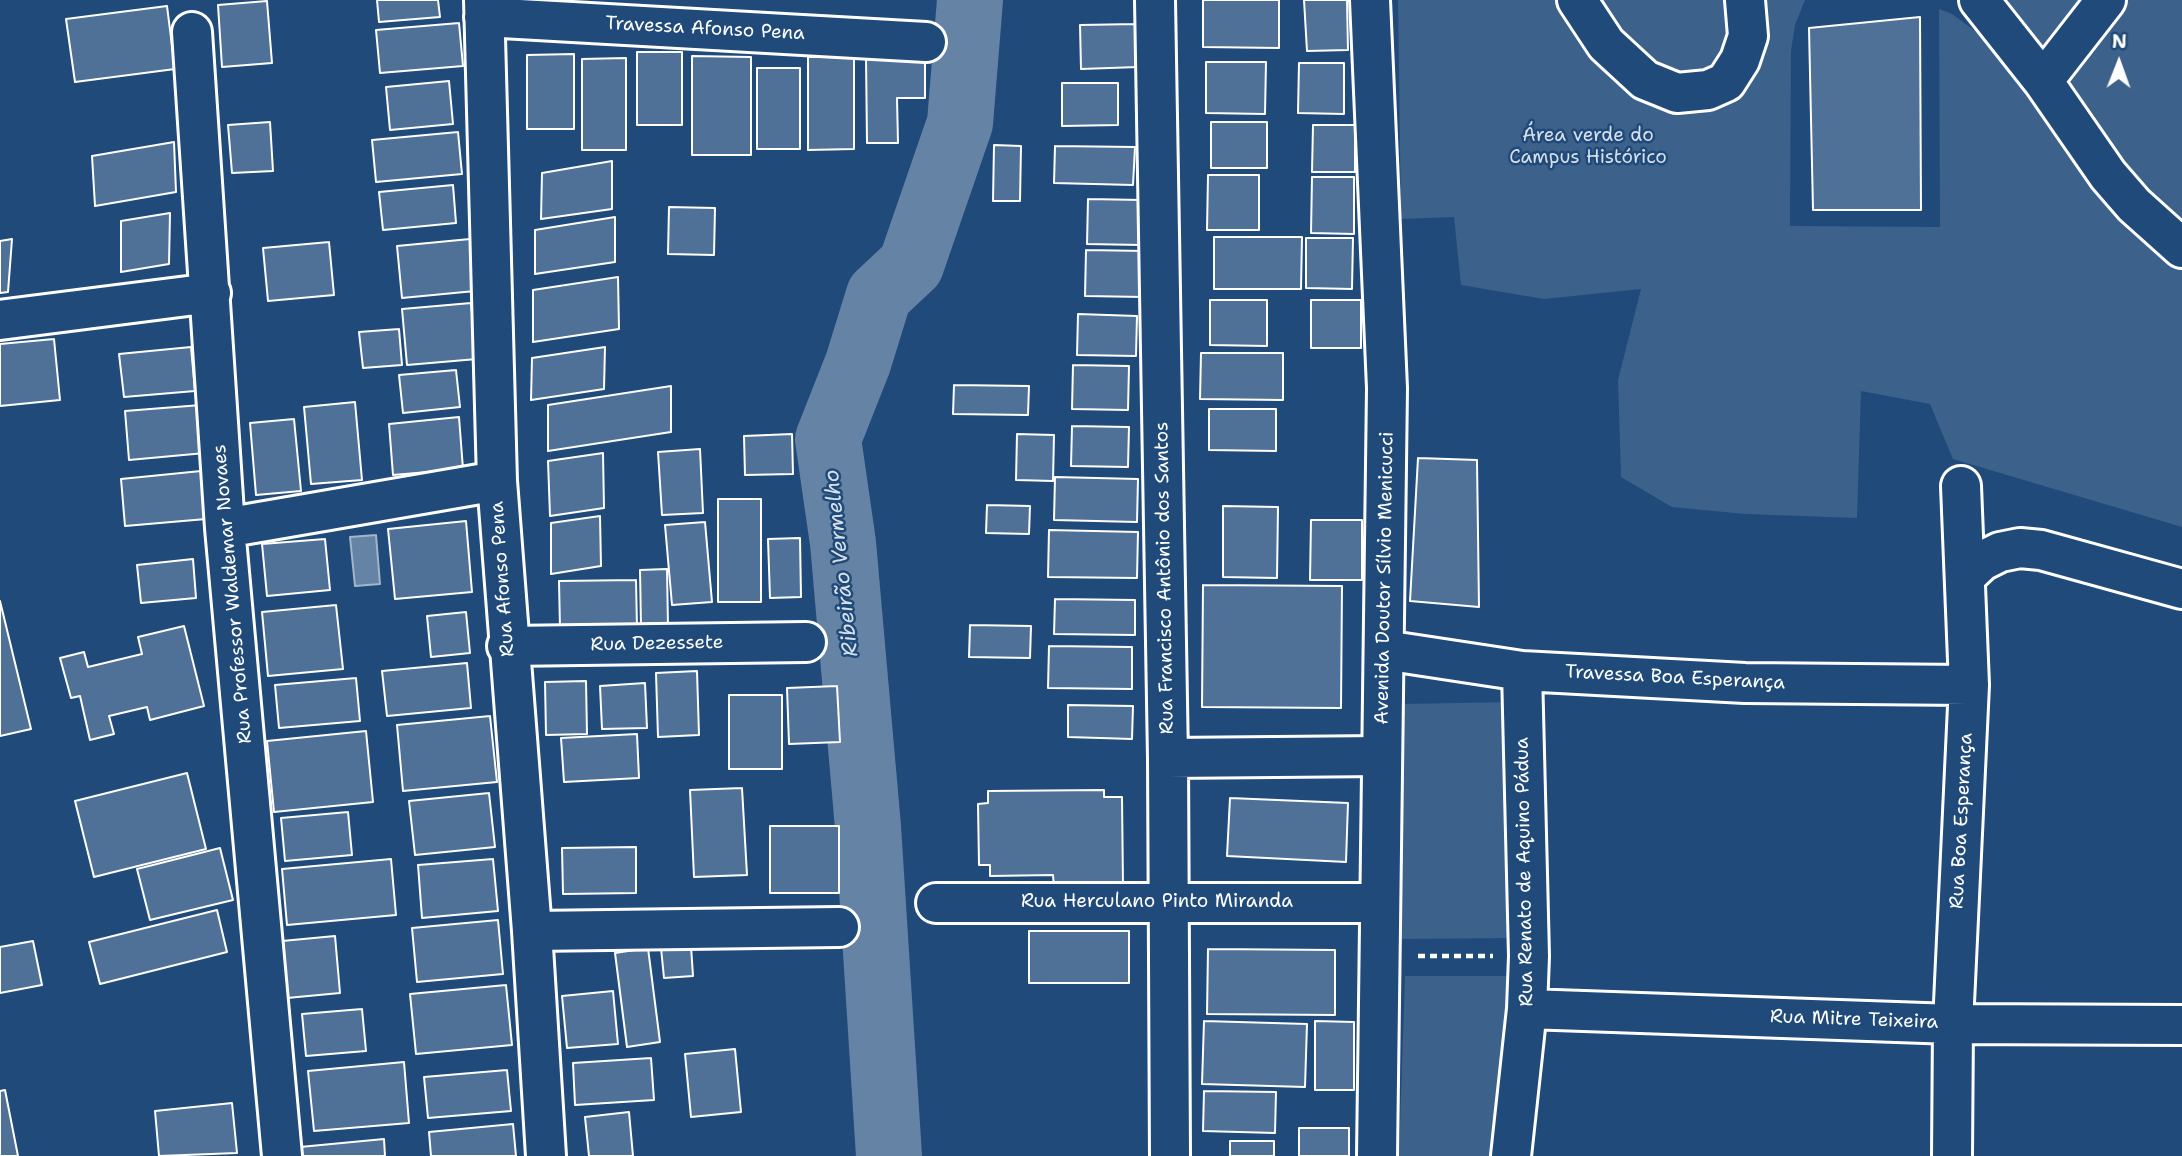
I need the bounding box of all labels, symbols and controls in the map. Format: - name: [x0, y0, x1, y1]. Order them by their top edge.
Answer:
- street label: Travessa Afonso Pena: [605, 12, 805, 46]
- north arrow: [2084, 28, 2154, 98]
- text: N: [2112, 29, 2127, 54]
- park label: Área verde do Campus Histórico: [1509, 125, 1667, 169]
- street label: Rua Francisco Antônio dos Santos: [1151, 422, 1179, 734]
- street label: Avenida Doutor Sílvio Menicucci: [1371, 431, 1399, 725]
- street label: Rua Professor Waldemar Novaes: [209, 443, 257, 745]
- water label: Ribeirão Vermelho: [820, 468, 864, 658]
- street label: Rua Afonso Pena: [486, 500, 520, 658]
- street label: Rua Dezessete: [590, 631, 724, 657]
- street label: Travessa Boa Esperança: [1564, 661, 1786, 695]
- street label: Rua Boa Esperança: [1946, 732, 1978, 910]
- street label: Rua Renato de Aquino Pádua: [1511, 737, 1539, 1007]
- street label: Rua Herculano Pinto Miranda: [1021, 891, 1293, 913]
- street label: Rua Mitre Teixeira: [1769, 1006, 1939, 1034]

